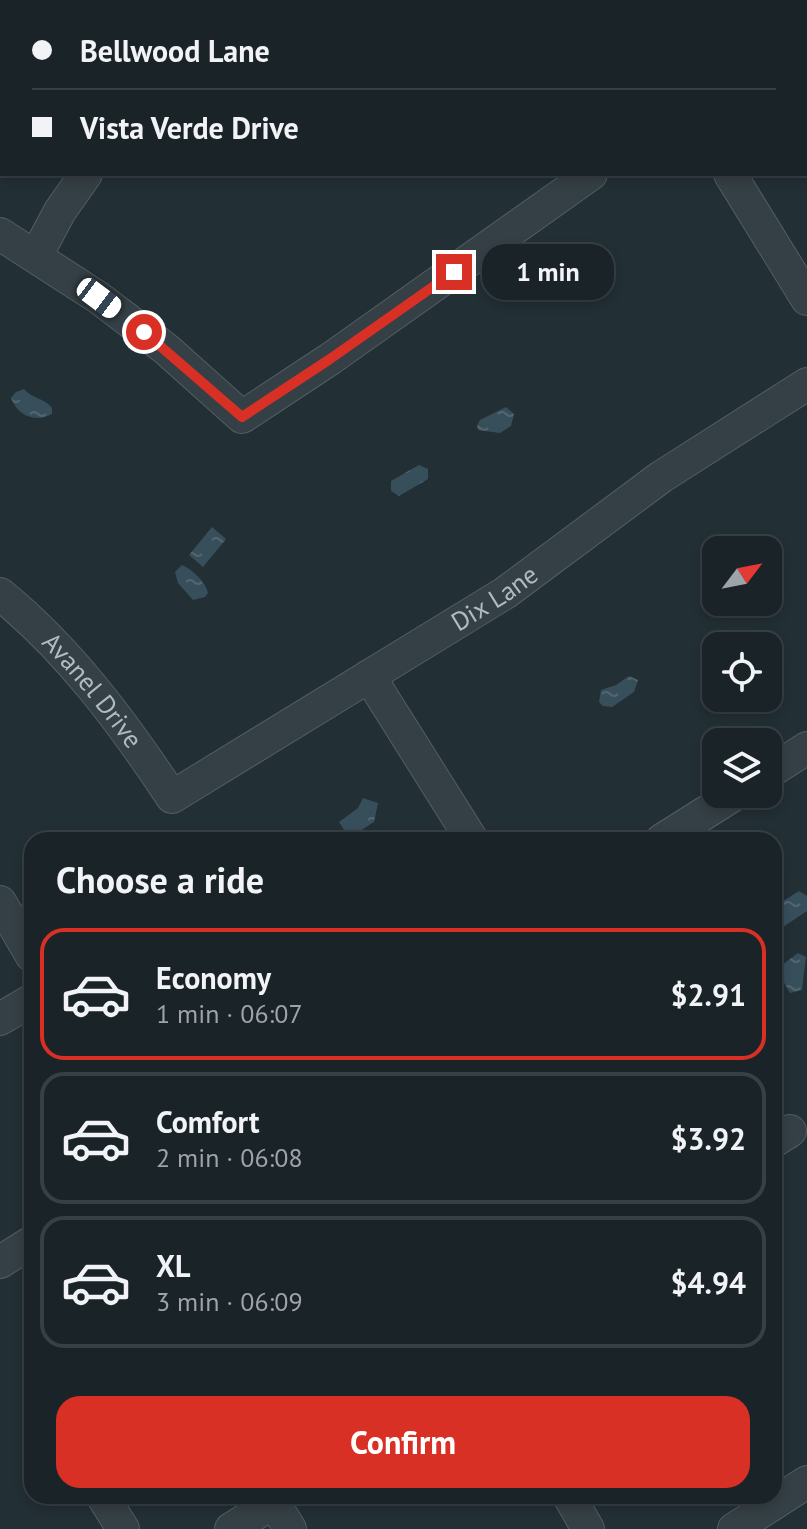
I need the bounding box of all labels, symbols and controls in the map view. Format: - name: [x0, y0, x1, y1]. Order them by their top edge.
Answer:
- text: Bellwood Lane: [80, 31, 270, 70]
- text: Vista Verde Drive: [80, 108, 299, 147]
- callout: 1 min: [482, 244, 614, 300]
- route end: [436, 254, 472, 290]
- text: 1 min: [516, 255, 580, 288]
- car: [73, 274, 125, 322]
- route start: [126, 314, 162, 350]
- north arrow: [702, 536, 782, 616]
- map controls: [702, 536, 782, 808]
- street label: Dix Lane: [445, 557, 544, 638]
- street label: Avanel Drive: [36, 625, 150, 754]
- button: locate: [702, 632, 782, 712]
- button: layers: [702, 728, 782, 808]
- text: Choose a ride: [56, 856, 264, 903]
- icon: car: [60, 958, 132, 1030]
- text: Economy: [156, 958, 271, 997]
- text: $2.91: [671, 975, 746, 1014]
- text: 1 min · 06:07: [156, 997, 303, 1030]
- icon: car: [60, 1102, 132, 1174]
- text: Comfort: [156, 1102, 259, 1141]
- text: $3.92: [671, 1119, 746, 1158]
- text: 2 min · 06:08: [156, 1141, 303, 1174]
- icon: car: [60, 1246, 132, 1318]
- text: XL: [156, 1246, 190, 1285]
- text: $4.94: [671, 1263, 746, 1302]
- text: 3 min · 06:09: [156, 1285, 303, 1318]
- button: Confirm: [56, 1396, 750, 1488]

